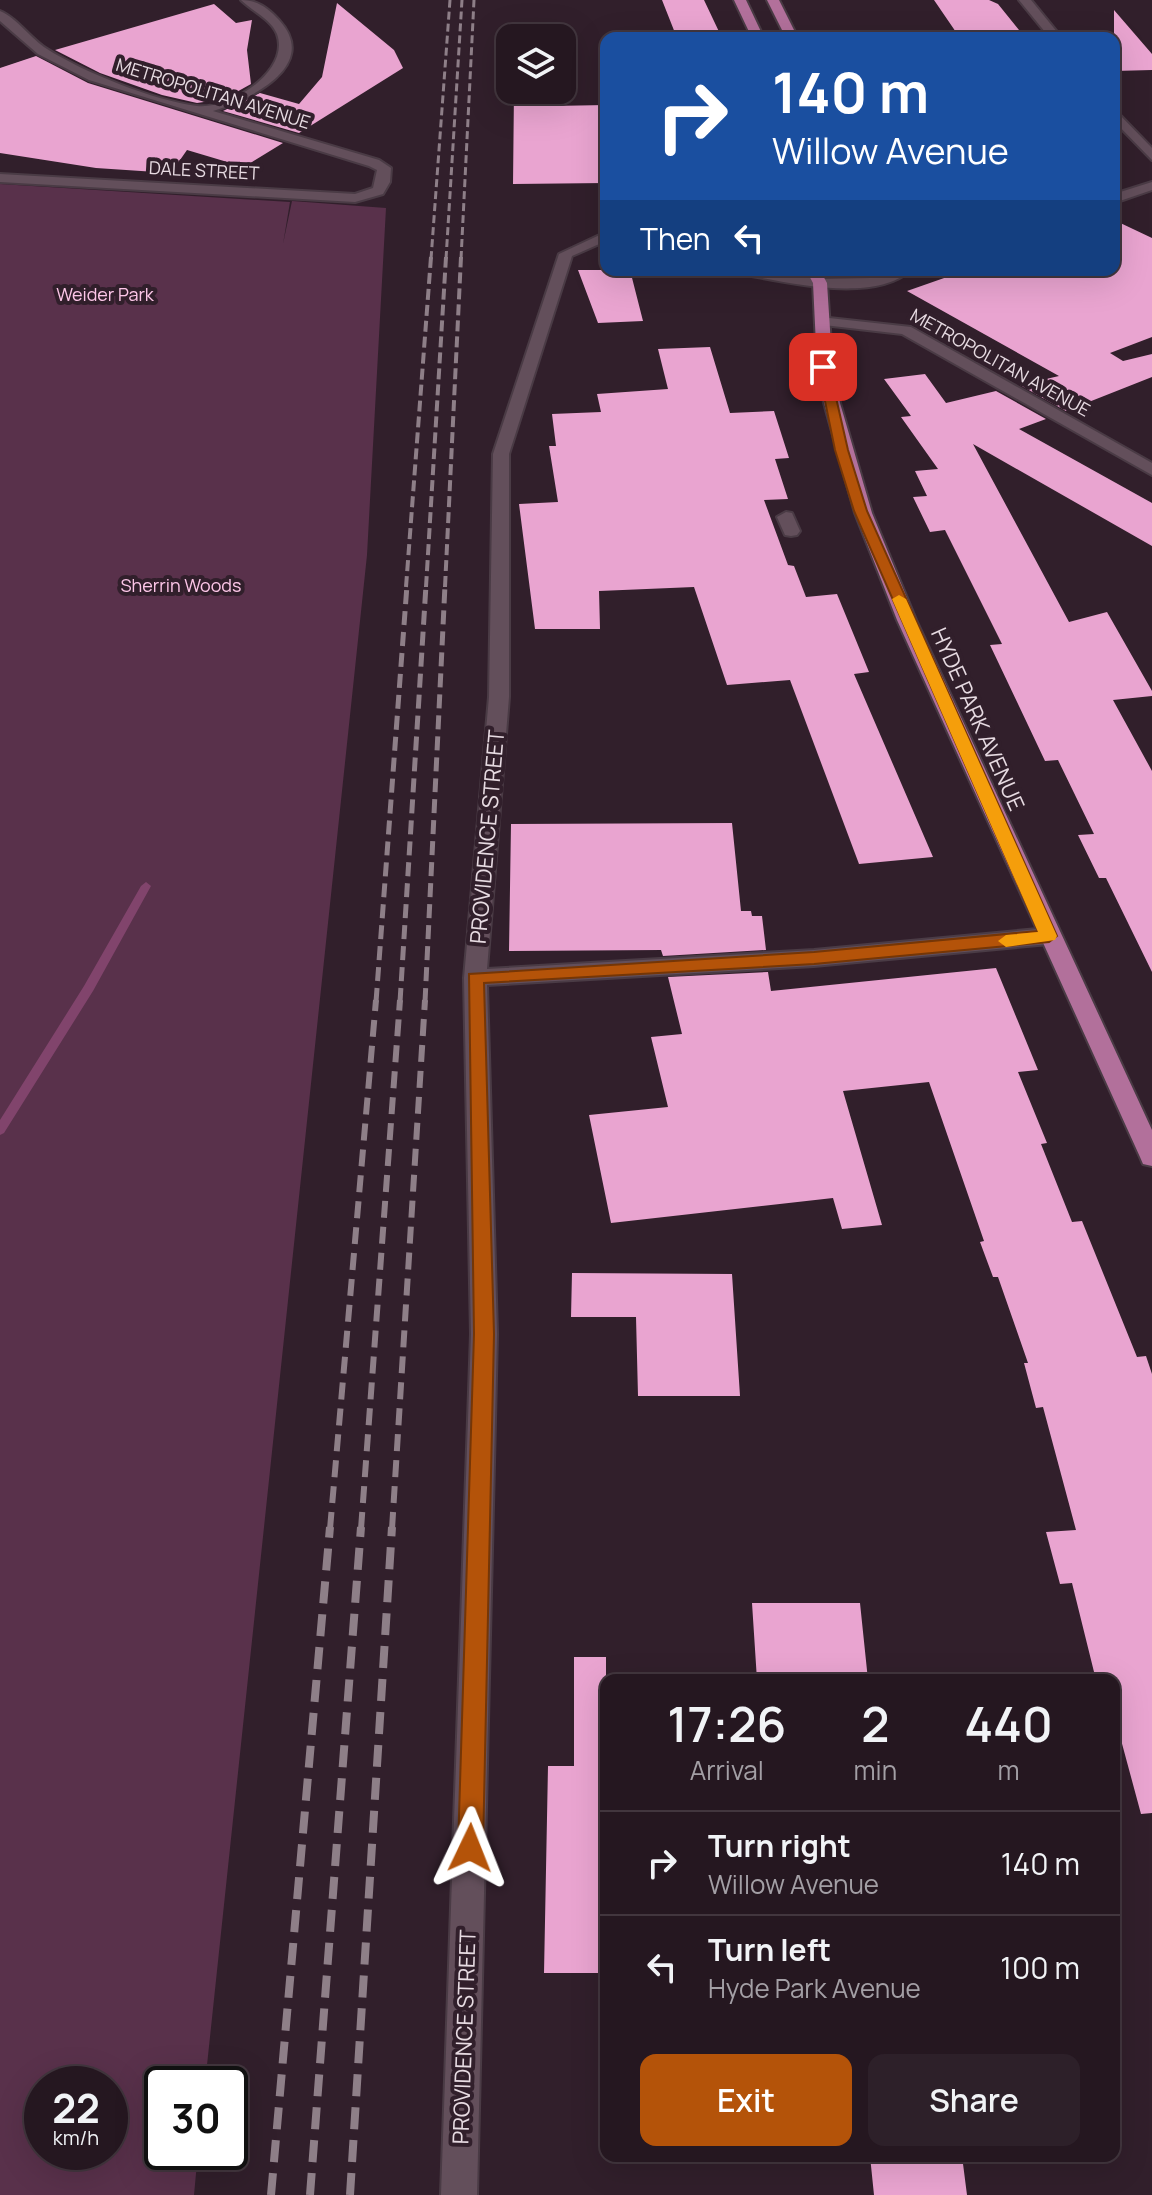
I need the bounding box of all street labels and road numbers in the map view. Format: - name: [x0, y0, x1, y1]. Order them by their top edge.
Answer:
- street label: METROPOLITAN AVENUE: [113, 52, 313, 134]
- street label: DALE STREET: [148, 155, 260, 185]
- street label: METROPOLITAN AVENUE: [906, 303, 1095, 422]
- street label: HYDE PARK AVENUE: [924, 623, 1032, 815]
- street label: PROVIDENCE STREET: [463, 729, 511, 945]
- street label: PROVIDENCE STREET: [445, 1929, 483, 2145]

